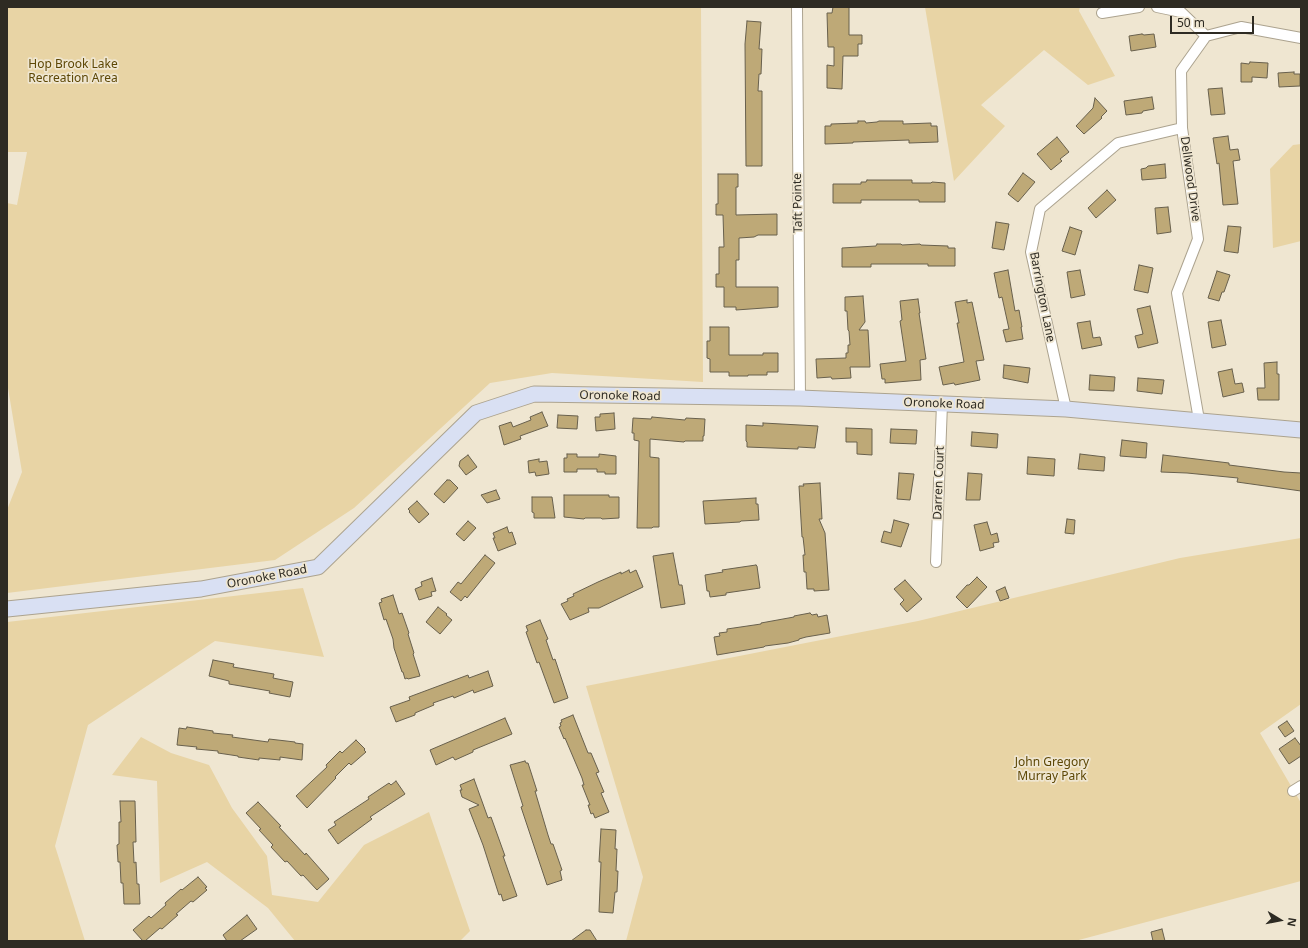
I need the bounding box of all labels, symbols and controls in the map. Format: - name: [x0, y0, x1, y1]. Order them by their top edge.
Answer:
- scale bar: [1172, 8, 1256, 34]
- text: 50 m: [1177, 14, 1205, 31]
- park label: Hop Brook Lake Recreation Area: [28, 58, 118, 86]
- street label: Dellwood Drive: [1177, 135, 1203, 223]
- street label: Taft Pointe: [790, 173, 806, 233]
- street label: Barrington Lane: [1026, 251, 1058, 343]
- street label: Oronoke Road: [579, 388, 661, 404]
- street label: Oronoke Road: [903, 395, 985, 413]
- street label: Darren Court: [931, 446, 947, 520]
- street label: Oronoke Road: [226, 562, 308, 592]
- park label: John Gregory Murray Park: [1015, 756, 1089, 784]
- north arrow: [1260, 900, 1300, 940]
- text: N: [1284, 916, 1300, 928]

